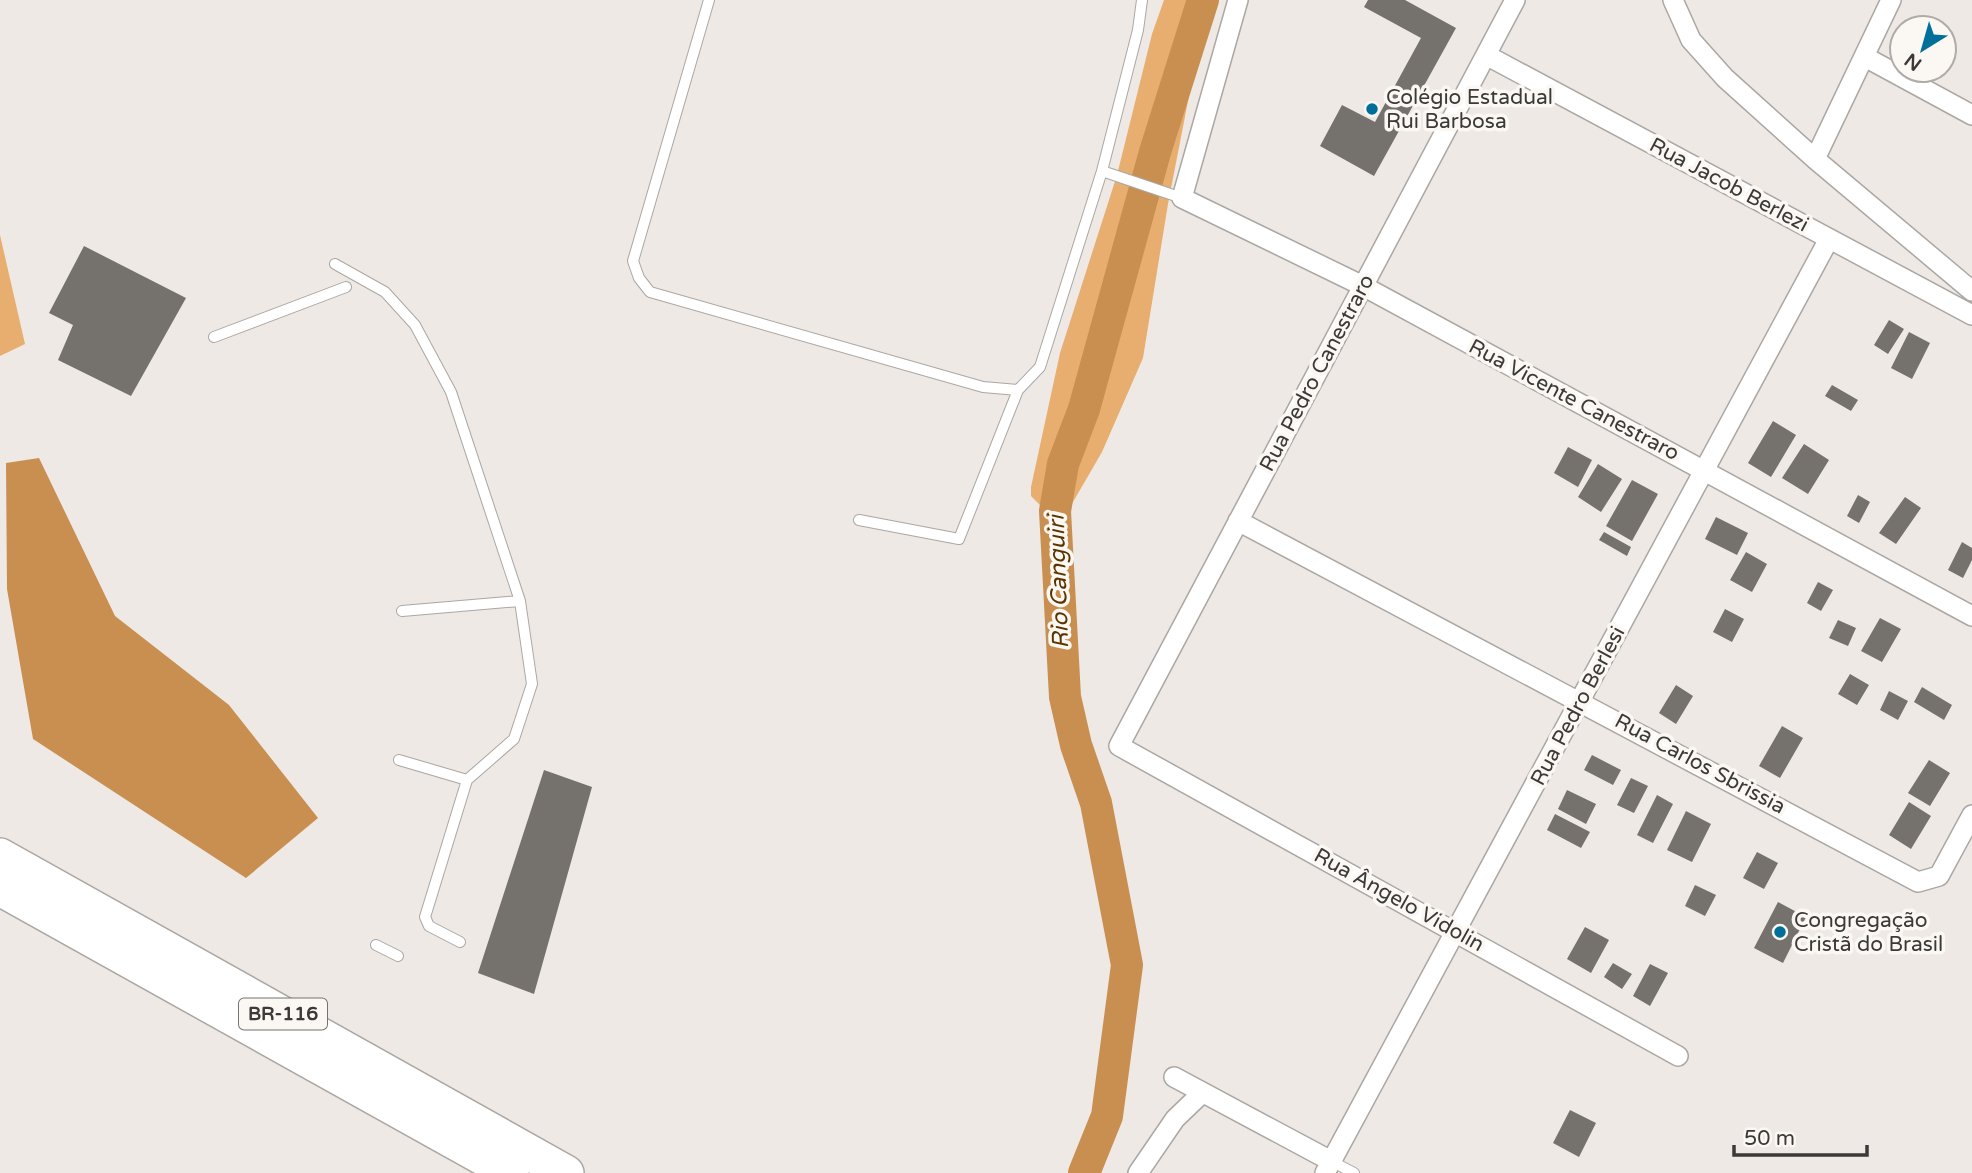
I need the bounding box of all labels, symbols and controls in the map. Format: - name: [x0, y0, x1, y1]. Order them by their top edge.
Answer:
- north arrow: [1888, 14, 1958, 84]
- text: N: [1901, 48, 1926, 75]
- place label: Colégio Estadual Rui Barbosa: [1386, 85, 1553, 134]
- marker: Colégio Estadual Rui Barbosa: [1364, 101, 1380, 117]
- street label: Rua Jacob Berlezi: [1645, 133, 1813, 237]
- street label: Rua Pedro Canestraro: [1254, 270, 1380, 476]
- street label: Rua Vicente Canestraro: [1464, 334, 1684, 466]
- water label: Rio Canguiri: [1043, 511, 1075, 649]
- street label: Rua Pedro Berlesi: [1525, 622, 1631, 790]
- street label: Rua Carlos Sbrissia: [1610, 708, 1790, 820]
- street label: Rua Ângelo Vidolin: [1310, 843, 1488, 957]
- place label: Congregação Cristã do Brasil: [1794, 908, 1943, 957]
- marker: Congregação Cristã do Brasil: [1772, 924, 1788, 940]
- road number: BR-116: [239, 998, 327, 1030]
- scale bar: [1734, 1114, 1867, 1158]
- text: 50 m: [1744, 1126, 1795, 1151]

